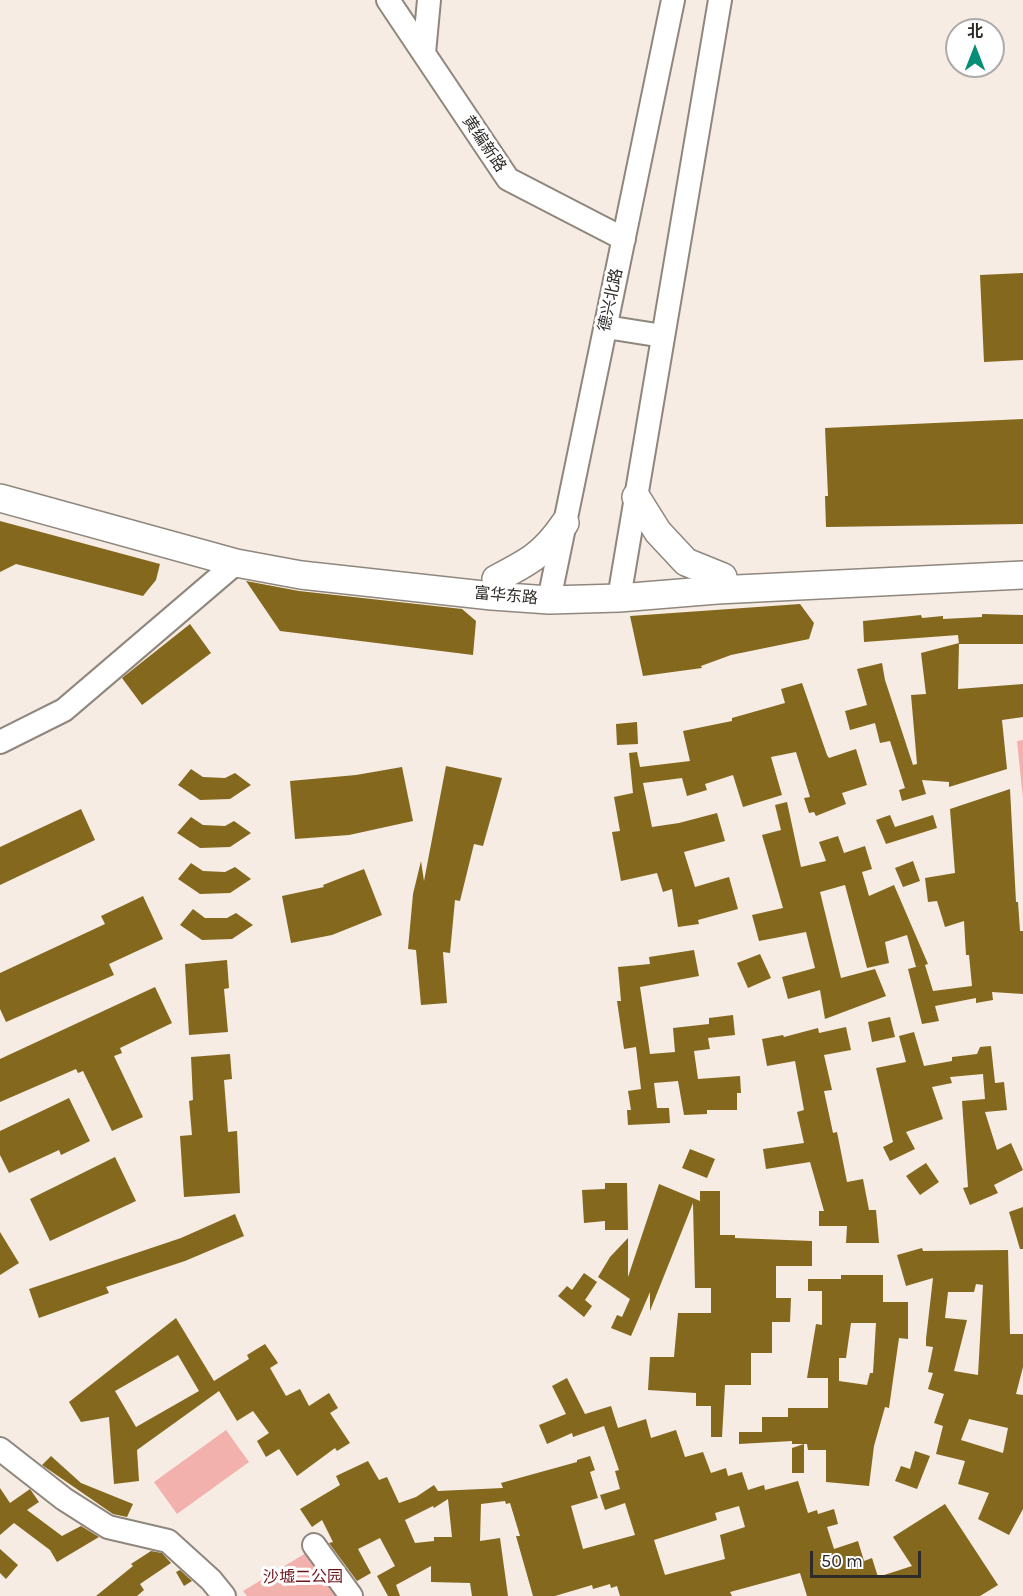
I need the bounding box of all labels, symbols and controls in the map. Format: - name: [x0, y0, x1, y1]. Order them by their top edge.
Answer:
- north arrow: [945, 18, 1005, 78]
- text: 北: [967, 22, 983, 41]
- street label: 黄编新路: [458, 112, 510, 176]
- street label: 德兴北路: [595, 267, 627, 333]
- street label: 富华东路: [473, 584, 539, 608]
- scale bar: [813, 1539, 924, 1577]
- text: 50 m: [821, 1550, 863, 1572]
- park label: 沙墟二公园: [263, 1567, 343, 1587]

